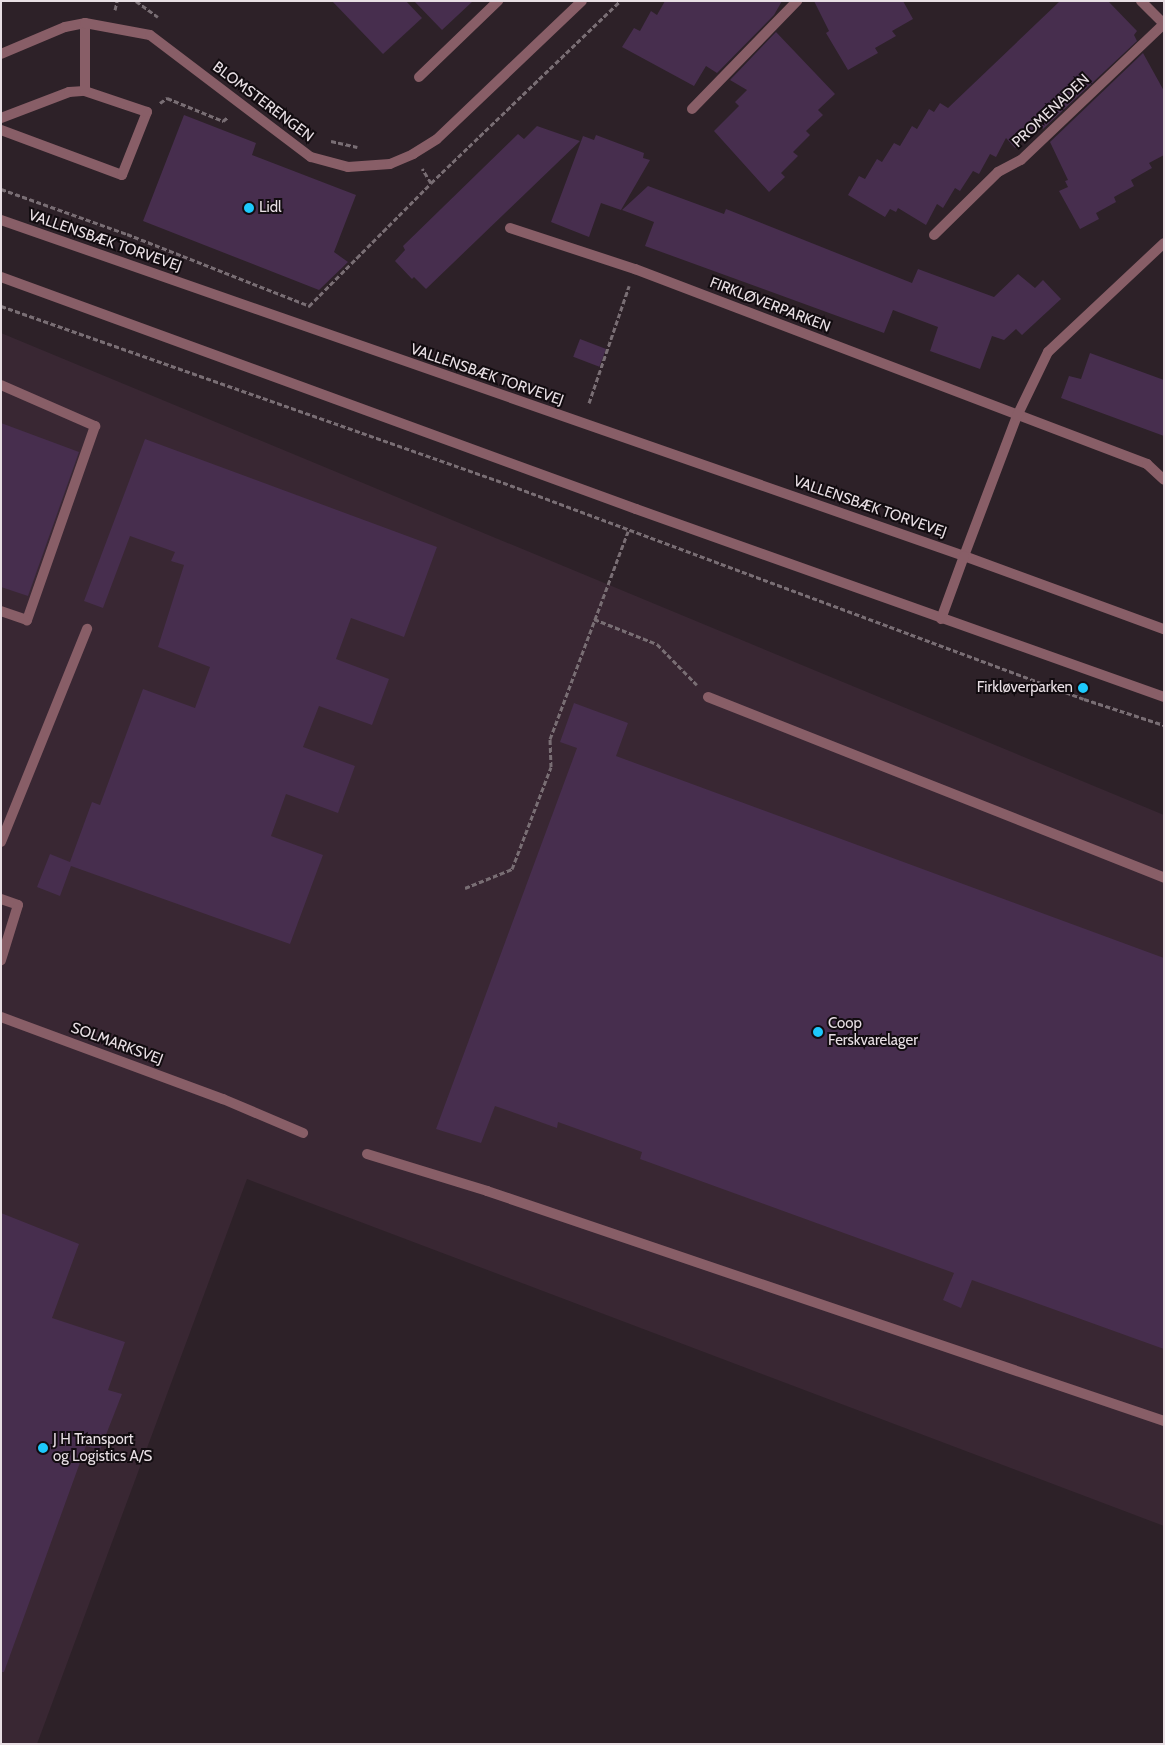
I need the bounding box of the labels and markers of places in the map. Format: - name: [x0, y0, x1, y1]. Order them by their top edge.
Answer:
- place label: Lidl: [259, 199, 282, 217]
- marker: Lidl: [243, 202, 255, 214]
- place label: Firkløverparken: [977, 679, 1073, 697]
- marker: Firkløverparken: [1077, 682, 1089, 694]
- place label: Coop Ferskvarelager: [828, 1014, 918, 1049]
- marker: Coop Ferskvarelager: [812, 1026, 824, 1038]
- place label: J H Transport og Logistics A/S: [53, 1430, 152, 1465]
- marker: J H Transport og Logistics A/S: [37, 1442, 49, 1454]

